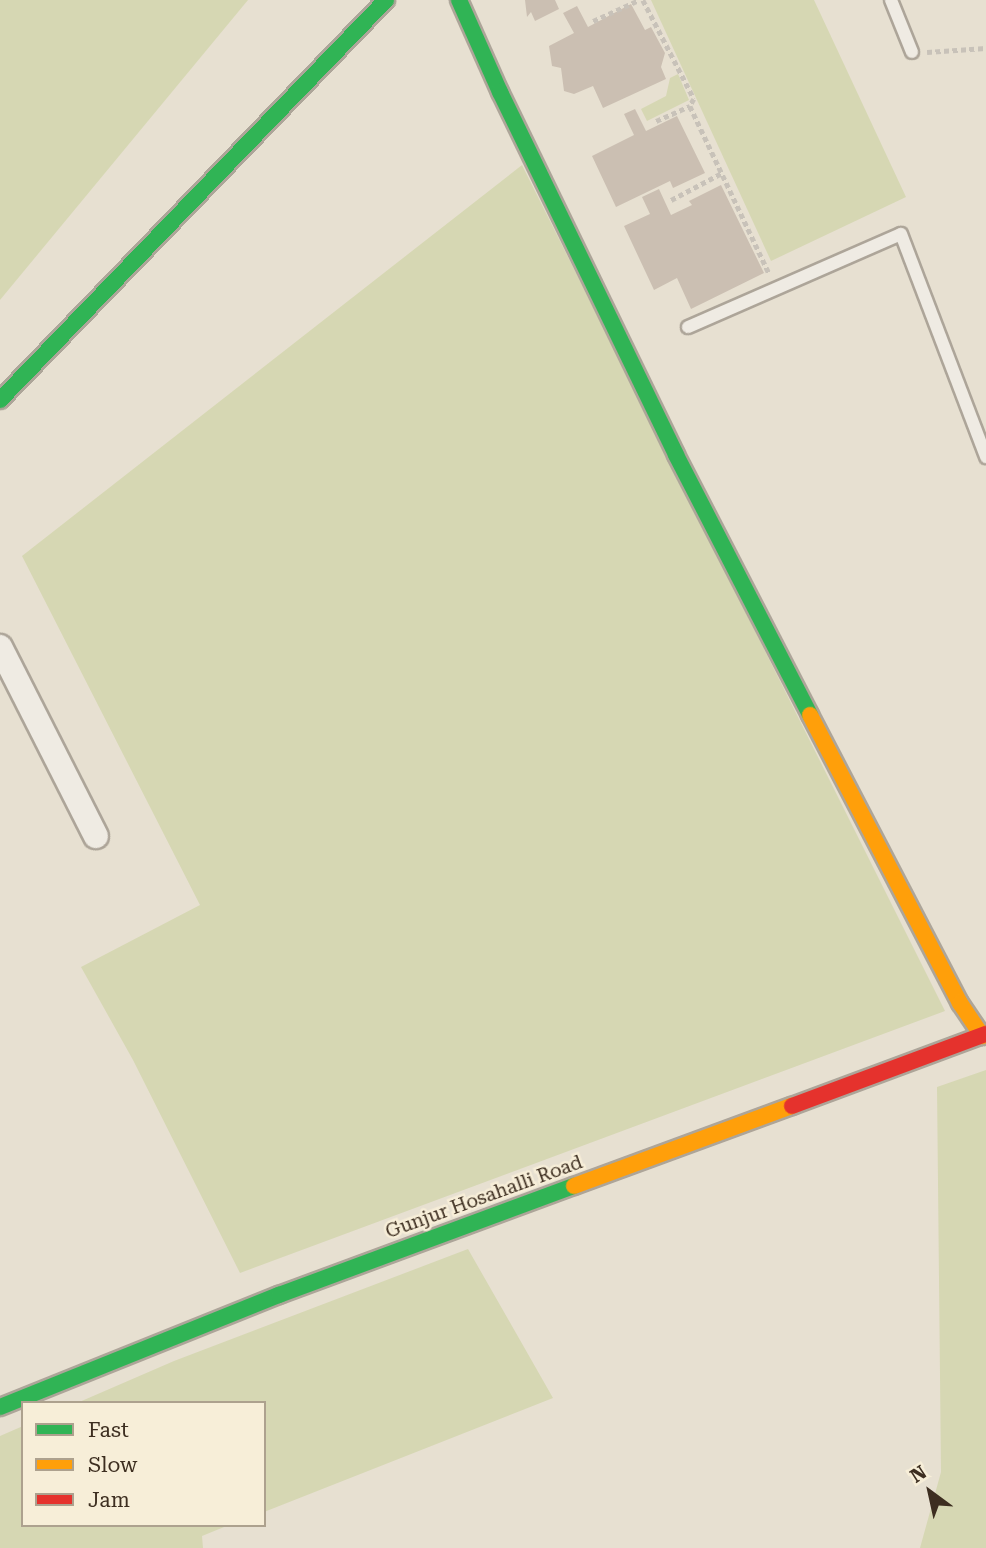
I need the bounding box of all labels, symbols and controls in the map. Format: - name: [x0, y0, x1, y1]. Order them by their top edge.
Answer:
- street label: Gunjur Hosahalli Road: [382, 1151, 586, 1243]
- legend: [21, 1401, 266, 1527]
- text: Fast: [88, 1418, 129, 1442]
- text: Slow: [88, 1453, 137, 1477]
- north arrow: [895, 1457, 965, 1527]
- text: N: [906, 1460, 931, 1488]
- text: Jam: [88, 1488, 130, 1512]

